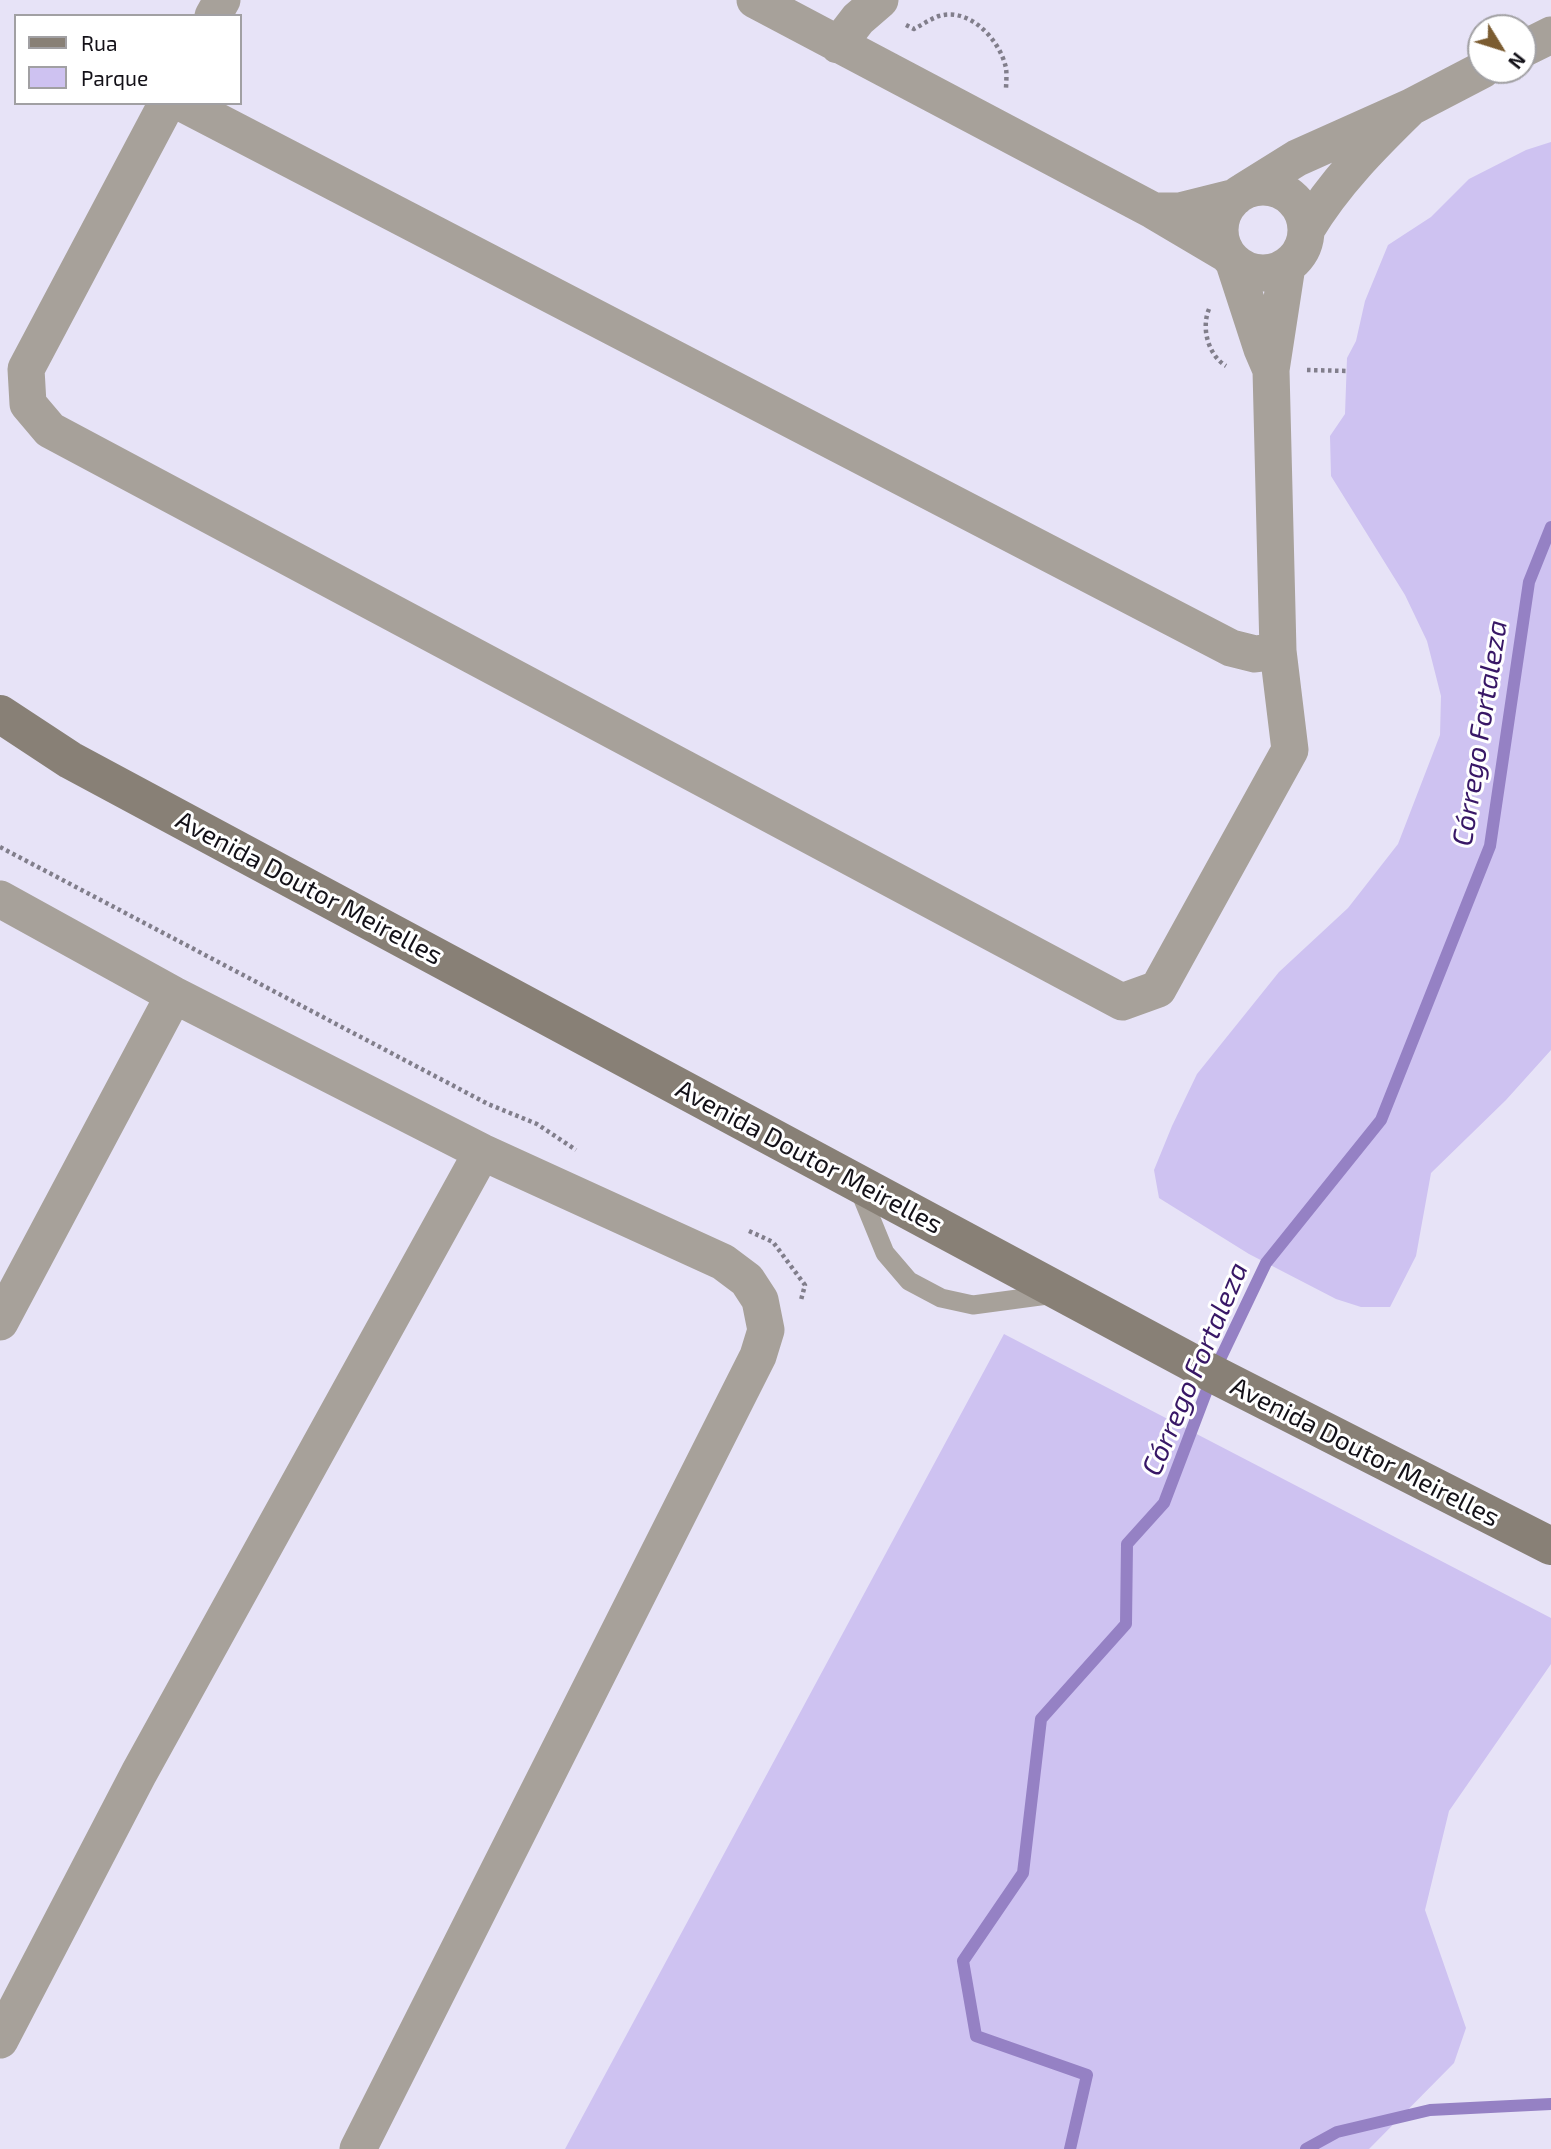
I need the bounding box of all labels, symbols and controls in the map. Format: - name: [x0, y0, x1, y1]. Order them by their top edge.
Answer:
- legend: [14, 14, 242, 105]
- north arrow: [1467, 14, 1537, 84]
- text: Rua: [81, 30, 117, 55]
- text: N: [1504, 49, 1531, 73]
- text: Parque: [81, 65, 148, 90]
- water label: Córrego Fortaleza: [1446, 618, 1514, 848]
- street label: Avenida Doutor Meirelles: [170, 804, 448, 972]
- street label: Avenida Doutor Meirelles: [670, 1073, 948, 1241]
- water label: Córrego Fortaleza: [1135, 1257, 1255, 1481]
- street label: Avenida Doutor Meirelles: [1225, 1371, 1505, 1533]

